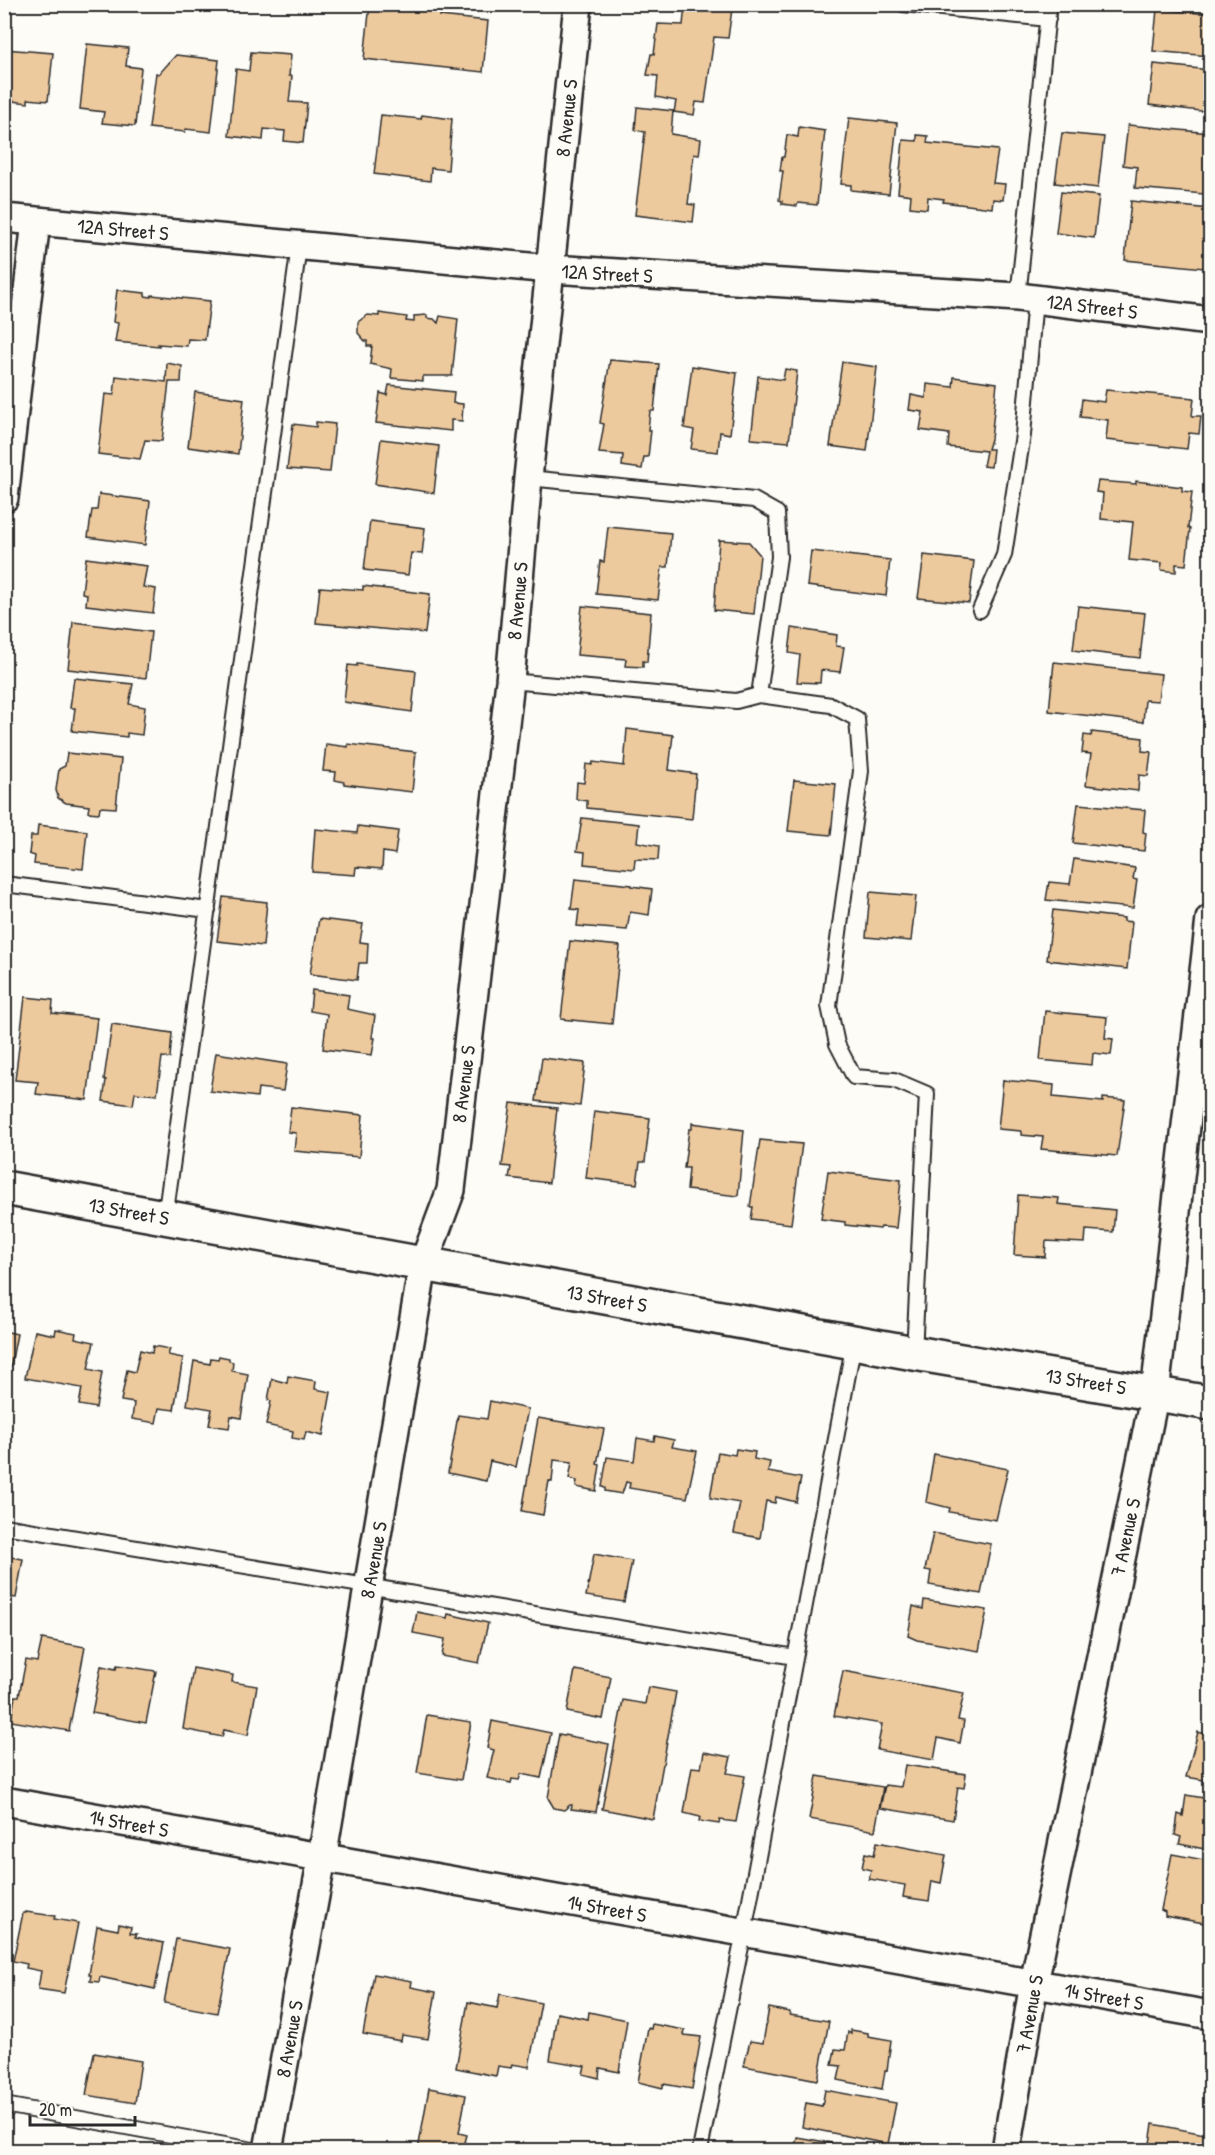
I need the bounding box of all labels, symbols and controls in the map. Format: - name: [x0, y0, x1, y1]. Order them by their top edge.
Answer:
- street label: 8 Avenue S: [549, 78, 583, 158]
- street label: 12A Street S: [76, 212, 170, 246]
- street label: 12A Street S: [561, 257, 653, 289]
- street label: 12A Street S: [1045, 287, 1139, 325]
- street label: 8 Avenue S: [500, 561, 534, 641]
- street label: 8 Avenue S: [445, 1044, 481, 1124]
- street label: 13 Street S: [87, 1191, 171, 1231]
- street label: 13 Street S: [565, 1278, 649, 1318]
- street label: 13 Street S: [1044, 1361, 1128, 1401]
- street label: 7 Avenue S: [1104, 1496, 1146, 1578]
- street label: 8 Avenue S: [353, 1519, 393, 1601]
- street label: 14 Street S: [87, 1803, 171, 1843]
- street label: 14 Street S: [565, 1888, 649, 1928]
- street label: 7 Avenue S: [1009, 1973, 1049, 2055]
- street label: 14 Street S: [1062, 1976, 1146, 2016]
- street label: 8 Avenue S: [269, 1998, 309, 2080]
- scale bar: [30, 2089, 135, 2127]
- text: 20 m: [39, 2097, 72, 2122]

